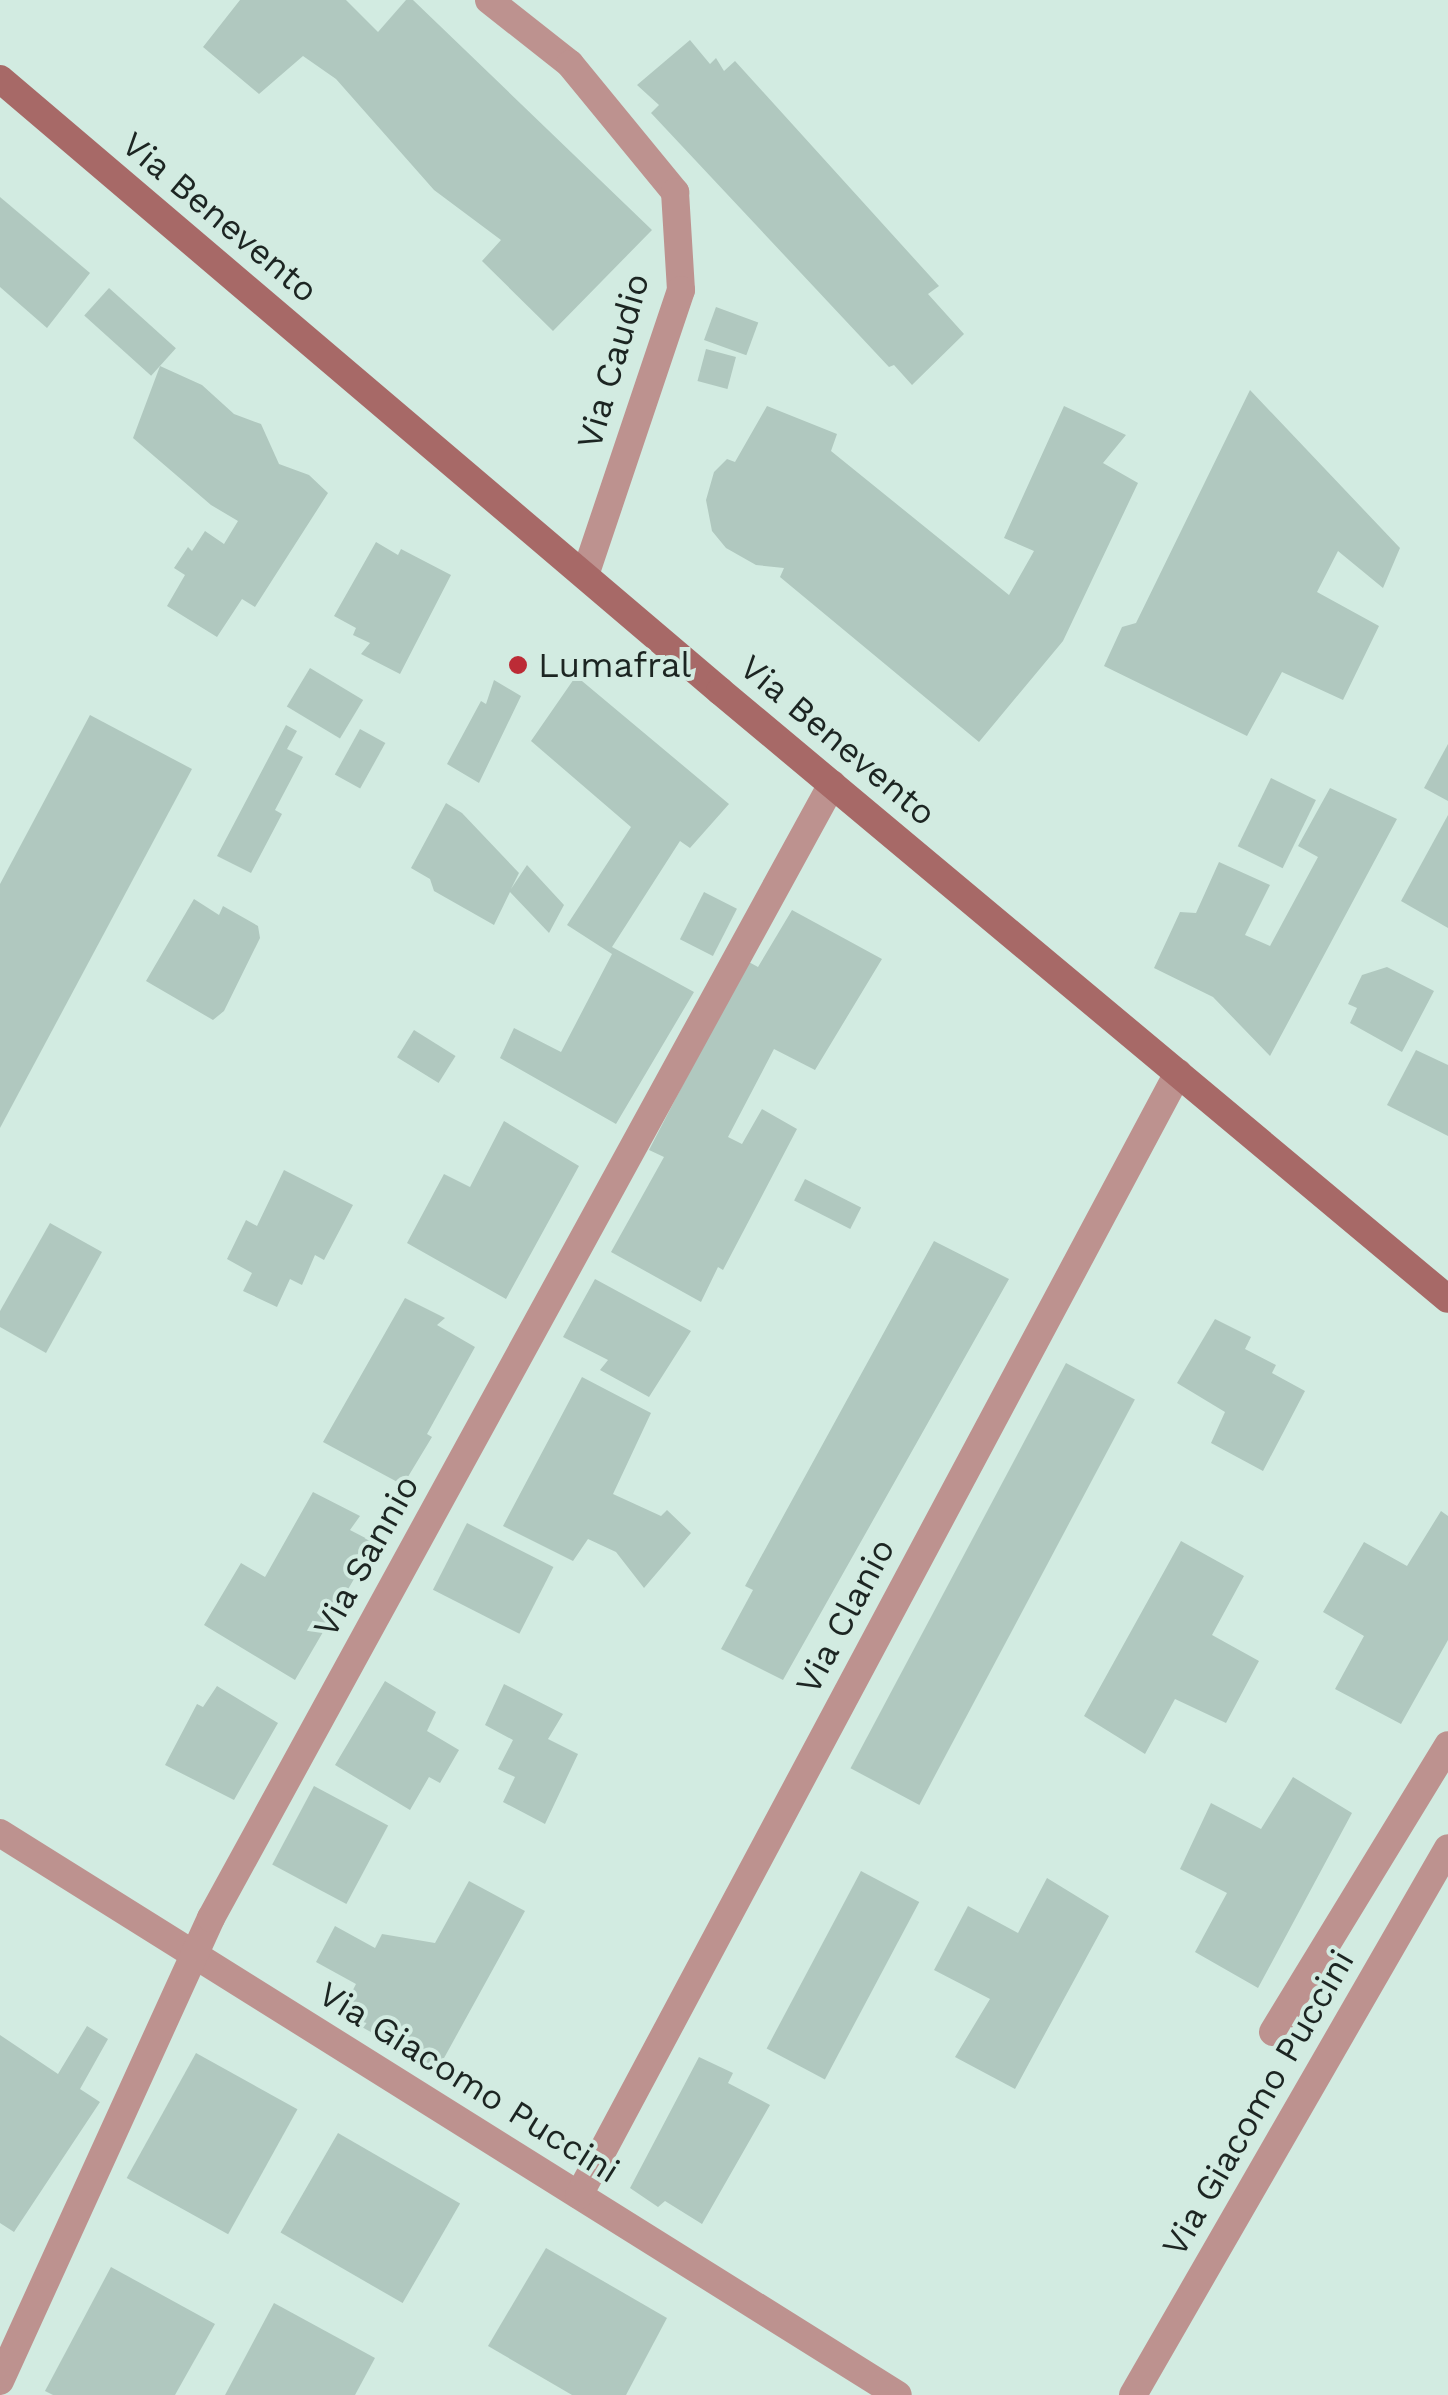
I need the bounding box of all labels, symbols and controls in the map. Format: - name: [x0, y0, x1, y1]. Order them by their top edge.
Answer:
- street label: Via Benevento: [113, 123, 327, 311]
- street label: Via Caudio: [568, 268, 658, 454]
- place label: Lumafral: [538, 644, 691, 686]
- street label: Via Benevento: [731, 646, 945, 834]
- marker: Lumafral: [507, 654, 529, 676]
- street label: Via Sannio: [304, 1467, 428, 1645]
- street label: Via Clanio: [786, 1531, 904, 1701]
- street label: Via Giacomo Puccini: [1153, 1942, 1363, 2264]
- street label: Via Giacomo Puccini: [311, 1972, 627, 2192]

